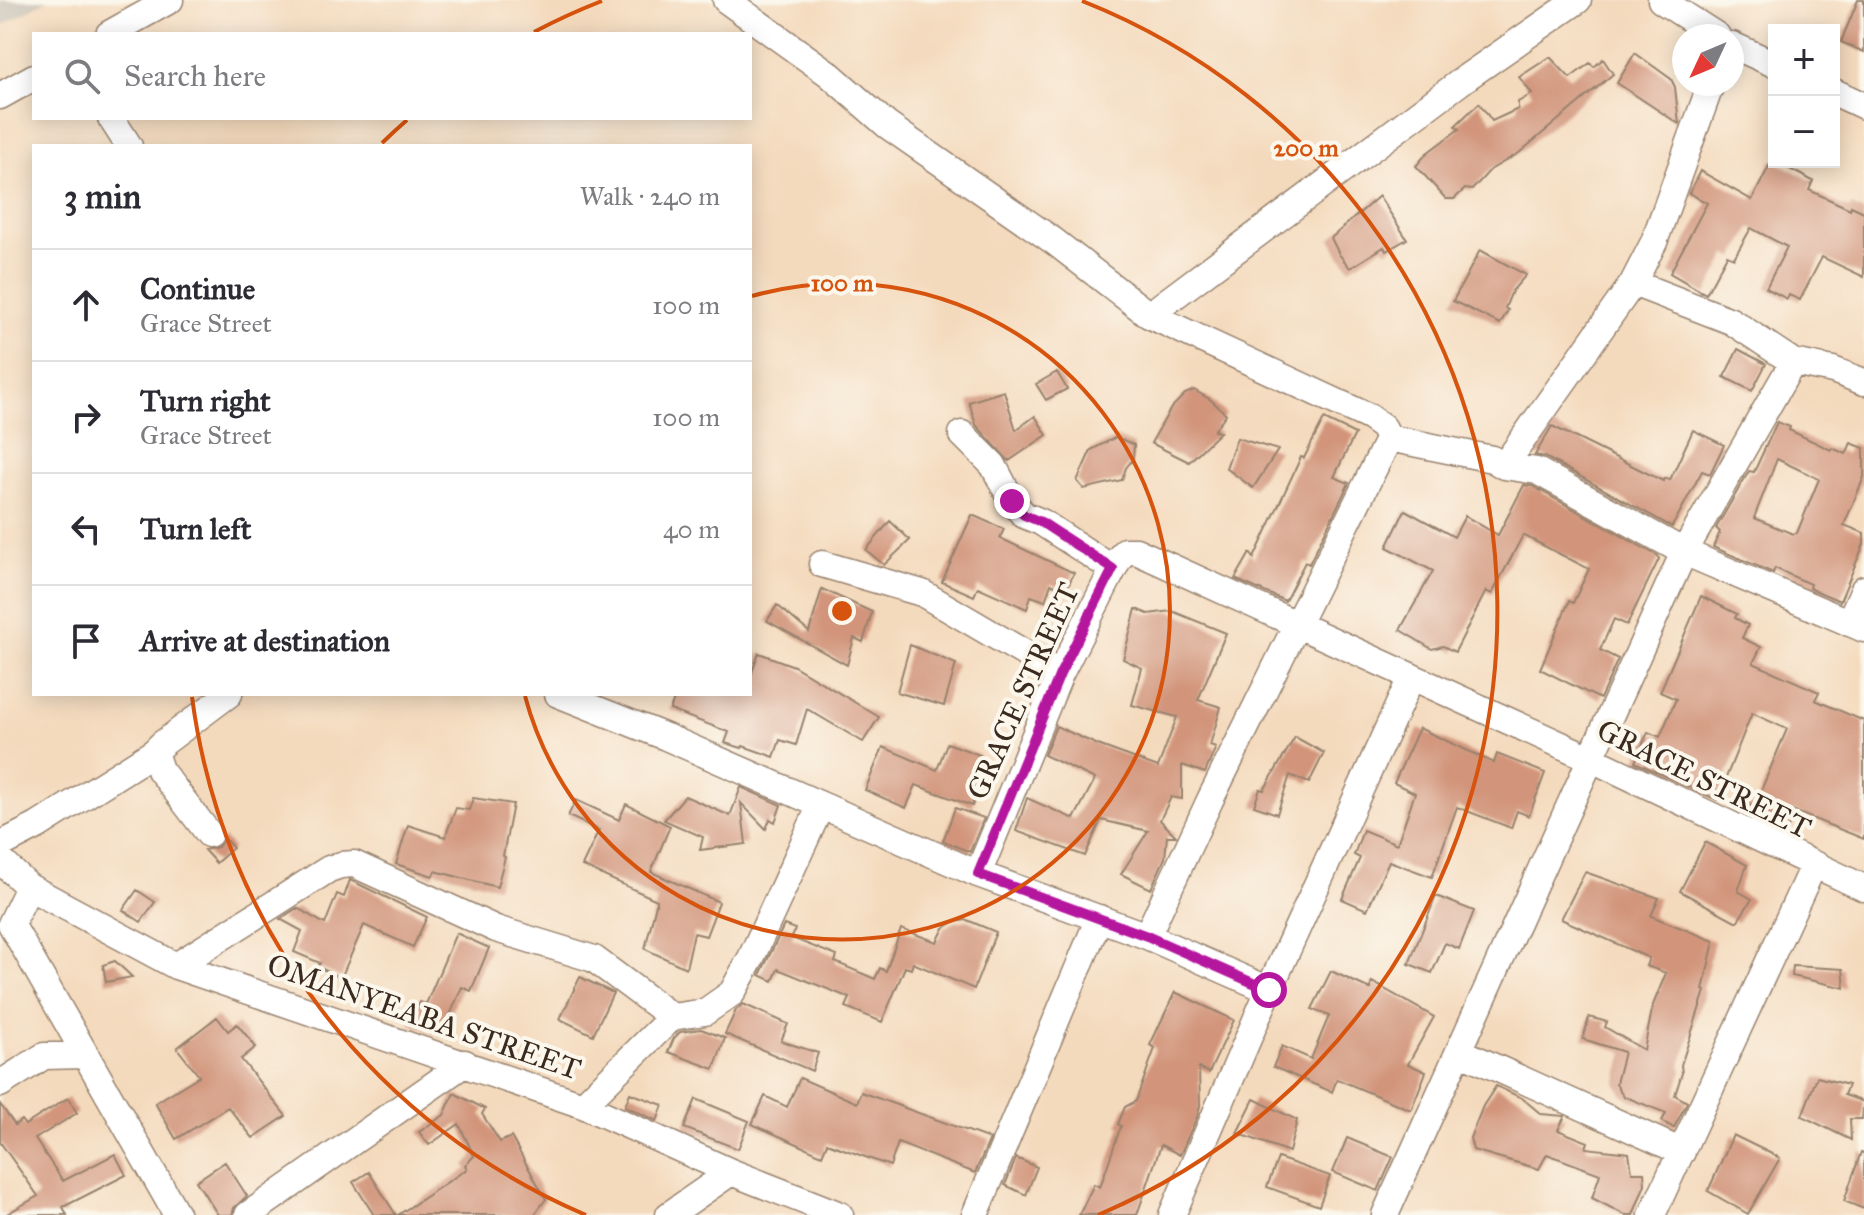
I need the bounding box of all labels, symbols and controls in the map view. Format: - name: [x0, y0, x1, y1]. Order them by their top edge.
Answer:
- north arrow: [1672, 24, 1744, 96]
- map controls: [1768, 24, 1840, 168]
- button: +: [1768, 24, 1840, 96]
- search box: [32, 32, 752, 120]
- icon: search: [60, 54, 104, 98]
- text: Search here: [124, 58, 266, 94]
- button: −: [1768, 96, 1840, 168]
- text: 200 m: [1273, 133, 1339, 163]
- text: 3 min: [64, 176, 141, 217]
- text: Walk · 240 m: [580, 180, 720, 212]
- text: 100 m: [811, 268, 874, 298]
- text: Continue: [140, 271, 255, 307]
- icon: ahead: [64, 283, 108, 327]
- text: 100 m: [652, 289, 720, 321]
- text: Grace Street: [140, 307, 272, 339]
- text: Turn right: [140, 383, 271, 419]
- icon: right: [64, 395, 108, 439]
- text: 100 m: [652, 401, 720, 433]
- text: Grace Street: [140, 419, 272, 451]
- route end: [994, 483, 1030, 519]
- icon: left: [64, 507, 108, 551]
- text: Turn left: [140, 511, 251, 547]
- text: 40 m: [663, 513, 720, 545]
- street label: GRACE STREET: [959, 577, 1087, 805]
- centre of rings: [828, 597, 856, 625]
- icon: arrive: [64, 619, 108, 663]
- text: Arrive at destination: [140, 623, 390, 659]
- street label: GRACE STREET: [1591, 712, 1817, 846]
- street label: OMANYEABA STREET: [263, 946, 585, 1088]
- route start: [1251, 972, 1287, 1008]

